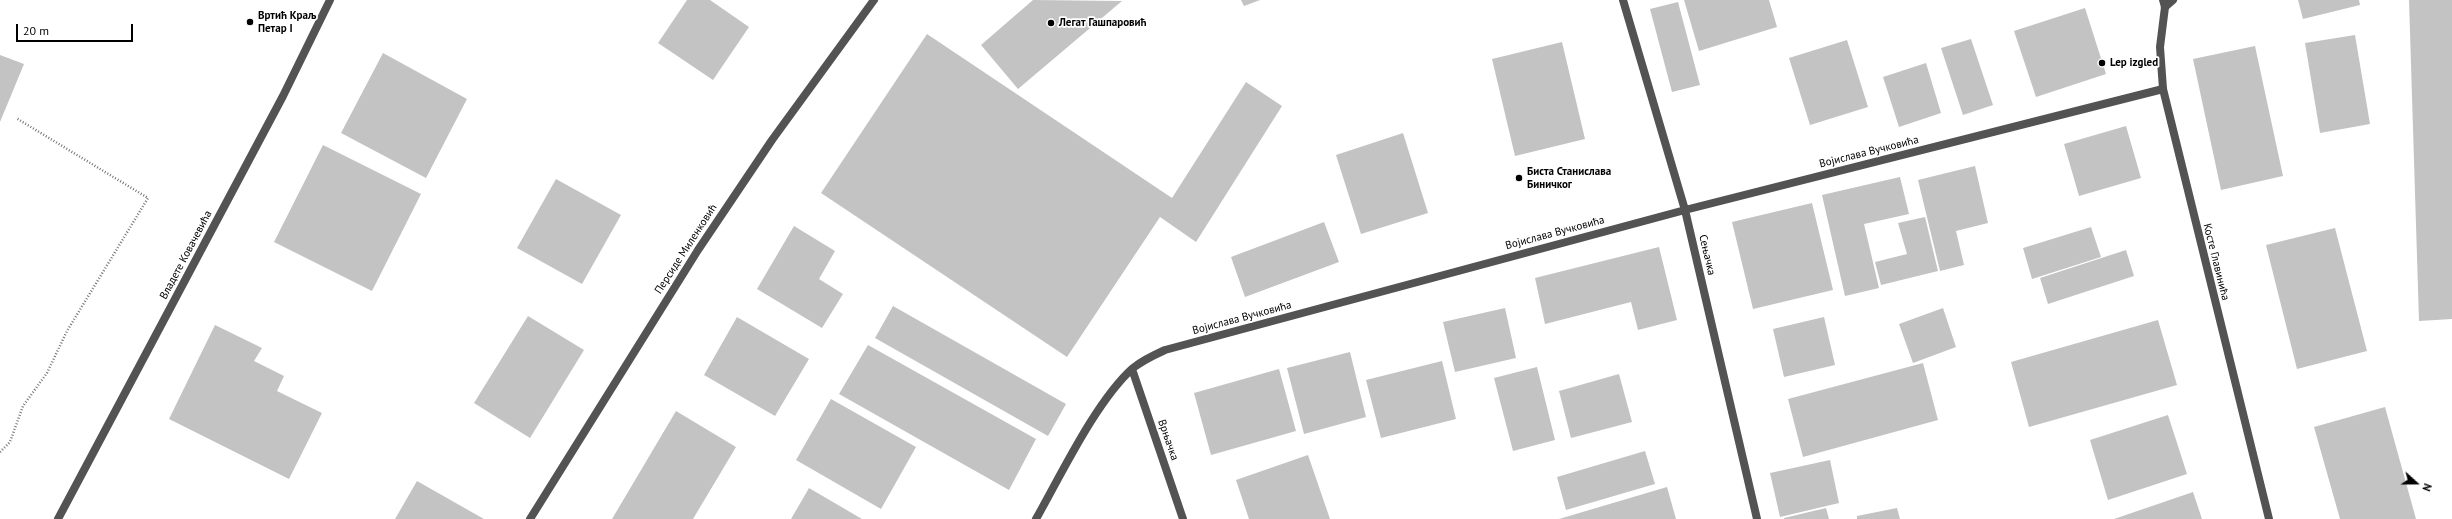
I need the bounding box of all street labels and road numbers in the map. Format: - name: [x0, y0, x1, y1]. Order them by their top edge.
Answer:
- street label: Војислава Вучковића: [1818, 133, 1920, 171]
- street label: Персиде Миленковић: [652, 202, 720, 296]
- street label: Владете Ковачевића: [157, 208, 215, 302]
- street label: Војислава Вучковића: [1504, 213, 1606, 253]
- street label: Косте Главинића: [2200, 222, 2232, 302]
- street label: Сењачка: [1696, 233, 1718, 277]
- street label: Војислава Вучковића: [1191, 298, 1293, 338]
- street label: Врњачка: [1155, 418, 1181, 462]

